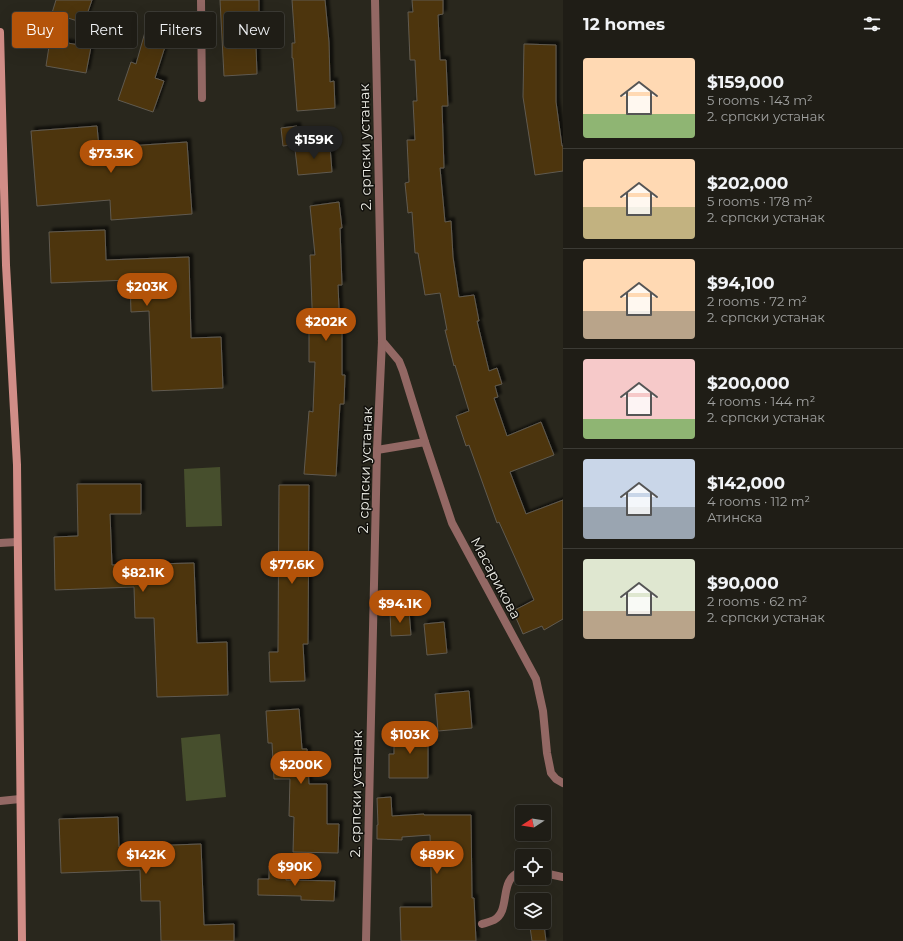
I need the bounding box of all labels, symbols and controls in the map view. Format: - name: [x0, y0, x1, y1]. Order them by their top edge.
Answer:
- chip: Buy: [12, 12, 68, 48]
- chip: Rent: [76, 12, 137, 48]
- chip: Filters: [145, 12, 216, 48]
- chip: New: [224, 12, 284, 48]
- icon: filters: [861, 13, 883, 35]
- text: 12 homes: [583, 14, 665, 34]
- text: $159,000: [707, 72, 784, 92]
- icon: home: [615, 74, 663, 122]
- street label: 2. српски устанак: [355, 83, 375, 211]
- text: 5 rooms · 143 m²: [707, 92, 813, 108]
- text: 2. српски устанак: [707, 108, 825, 124]
- pin: $159K: [286, 126, 342, 160]
- text: $159K: [295, 131, 333, 147]
- pin: $73.3K: [78, 140, 144, 174]
- text: $73.3K: [89, 145, 133, 161]
- text: $202,000: [707, 173, 788, 193]
- icon: home: [615, 175, 663, 223]
- text: 5 rooms · 178 m²: [707, 193, 813, 209]
- text: 2. српски устанак: [707, 209, 825, 225]
- pin: $203K: [119, 273, 175, 307]
- text: $94,100: [707, 273, 774, 293]
- icon: home: [615, 275, 663, 323]
- text: $203K: [126, 278, 168, 294]
- text: 2 rooms · 72 m²: [707, 293, 807, 309]
- pin: $202K: [298, 308, 354, 342]
- text: 2. српски устанак: [707, 309, 825, 325]
- text: $202K: [305, 313, 347, 329]
- text: $200,000: [707, 373, 790, 393]
- icon: home: [615, 375, 663, 423]
- text: 4 rooms · 144 m²: [707, 393, 815, 409]
- street label: 2. српски устанак: [354, 406, 376, 534]
- text: 2. српски устанак: [707, 409, 825, 425]
- text: $142,000: [707, 473, 785, 493]
- icon: home: [615, 475, 663, 523]
- text: 4 rooms · 112 m²: [707, 493, 810, 509]
- text: Атинска: [707, 509, 762, 525]
- street label: Масарикова: [467, 534, 525, 622]
- pin: $77.6K: [259, 551, 325, 585]
- text: $77.6K: [270, 556, 314, 572]
- pin: $82.1K: [110, 559, 176, 593]
- text: $82.1K: [122, 564, 164, 580]
- text: $90,000: [707, 573, 779, 593]
- icon: home: [615, 575, 663, 623]
- pin: $94.1K: [367, 590, 433, 624]
- text: 2 rooms · 62 m²: [707, 593, 807, 609]
- text: $94.1K: [378, 595, 422, 611]
- text: 2. српски устанак: [707, 609, 825, 625]
- pin: $103K: [382, 721, 438, 755]
- text: $103K: [390, 726, 430, 742]
- street label: 2. српски устанак: [346, 730, 366, 858]
- pin: $200K: [273, 751, 329, 785]
- text: $200K: [279, 756, 323, 772]
- north arrow: [515, 805, 551, 841]
- map controls: [515, 805, 551, 929]
- pin: $142K: [118, 841, 174, 875]
- pin: $89K: [413, 841, 461, 875]
- text: $142K: [126, 846, 166, 862]
- text: $89K: [420, 846, 454, 862]
- button: locate: [515, 849, 551, 885]
- pin: $90K: [271, 853, 319, 887]
- text: $90K: [278, 858, 312, 874]
- button: layers: [515, 893, 551, 929]

